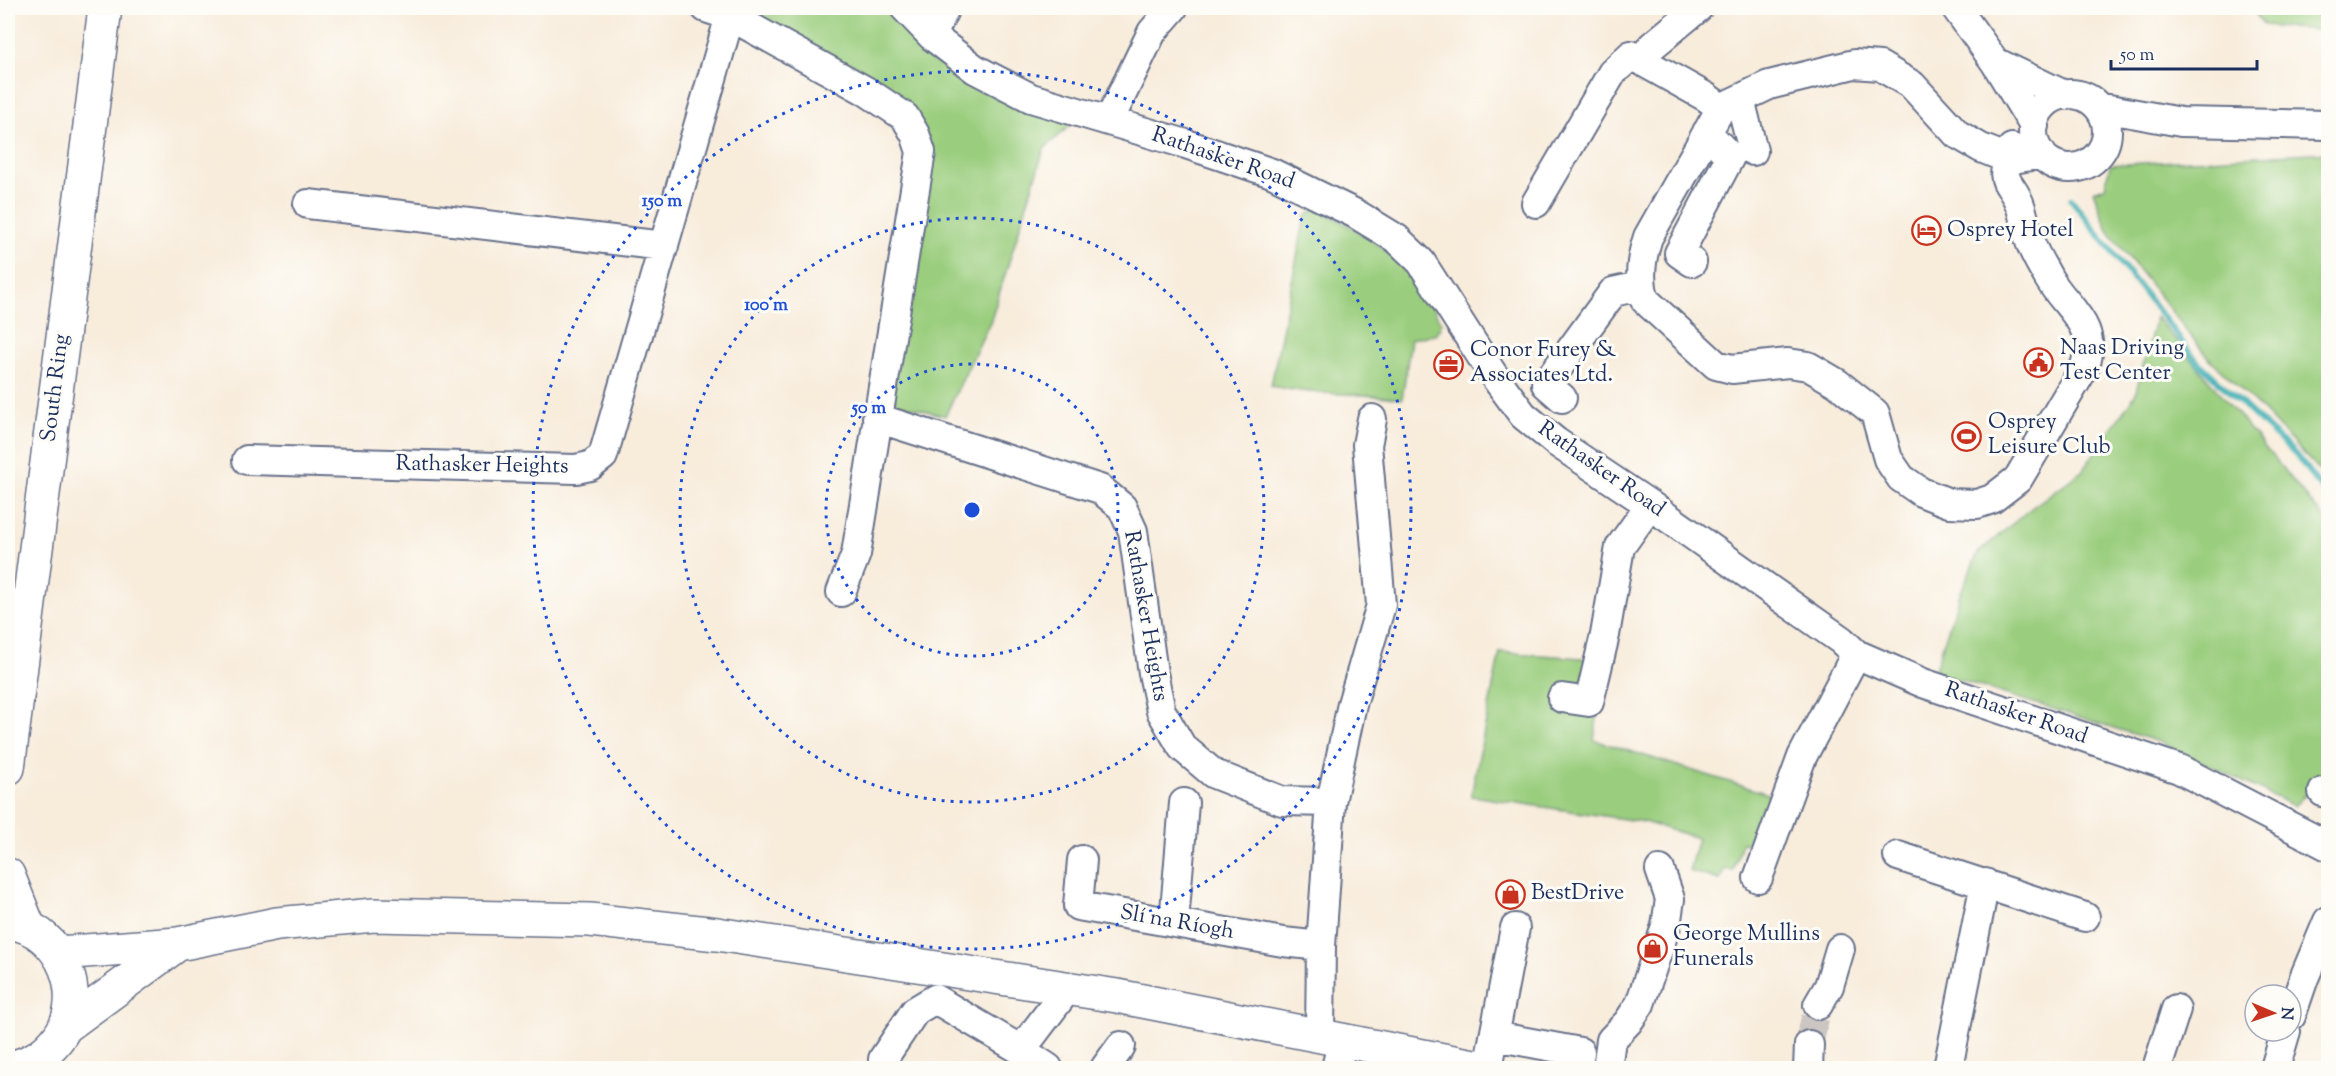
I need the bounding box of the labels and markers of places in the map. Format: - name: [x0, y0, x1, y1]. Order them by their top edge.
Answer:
- hotel icon: Osprey Hotel: [1910, 215, 1942, 247]
- place label: Osprey Hotel: [1947, 215, 2074, 247]
- place label: Naas Driving Test Center: [2060, 333, 2184, 390]
- place label: Conor Furey & Associates Ltd.: [1470, 335, 1616, 392]
- public building icon: Naas Driving Test Center: [2023, 346, 2055, 378]
- office icon: Conor Furey & Associates Ltd.: [1433, 348, 1465, 380]
- place label: Osprey Leisure Club: [1988, 407, 2110, 464]
- sports icon: Osprey Leisure Club: [1951, 420, 1983, 452]
- centre of rings: [962, 500, 982, 520]
- shop icon: BestDrive: [1494, 878, 1526, 910]
- place label: BestDrive: [1531, 878, 1624, 910]
- place label: George Mullins Funerals: [1673, 919, 1820, 976]
- shop icon: George Mullins Funerals: [1636, 932, 1668, 964]

